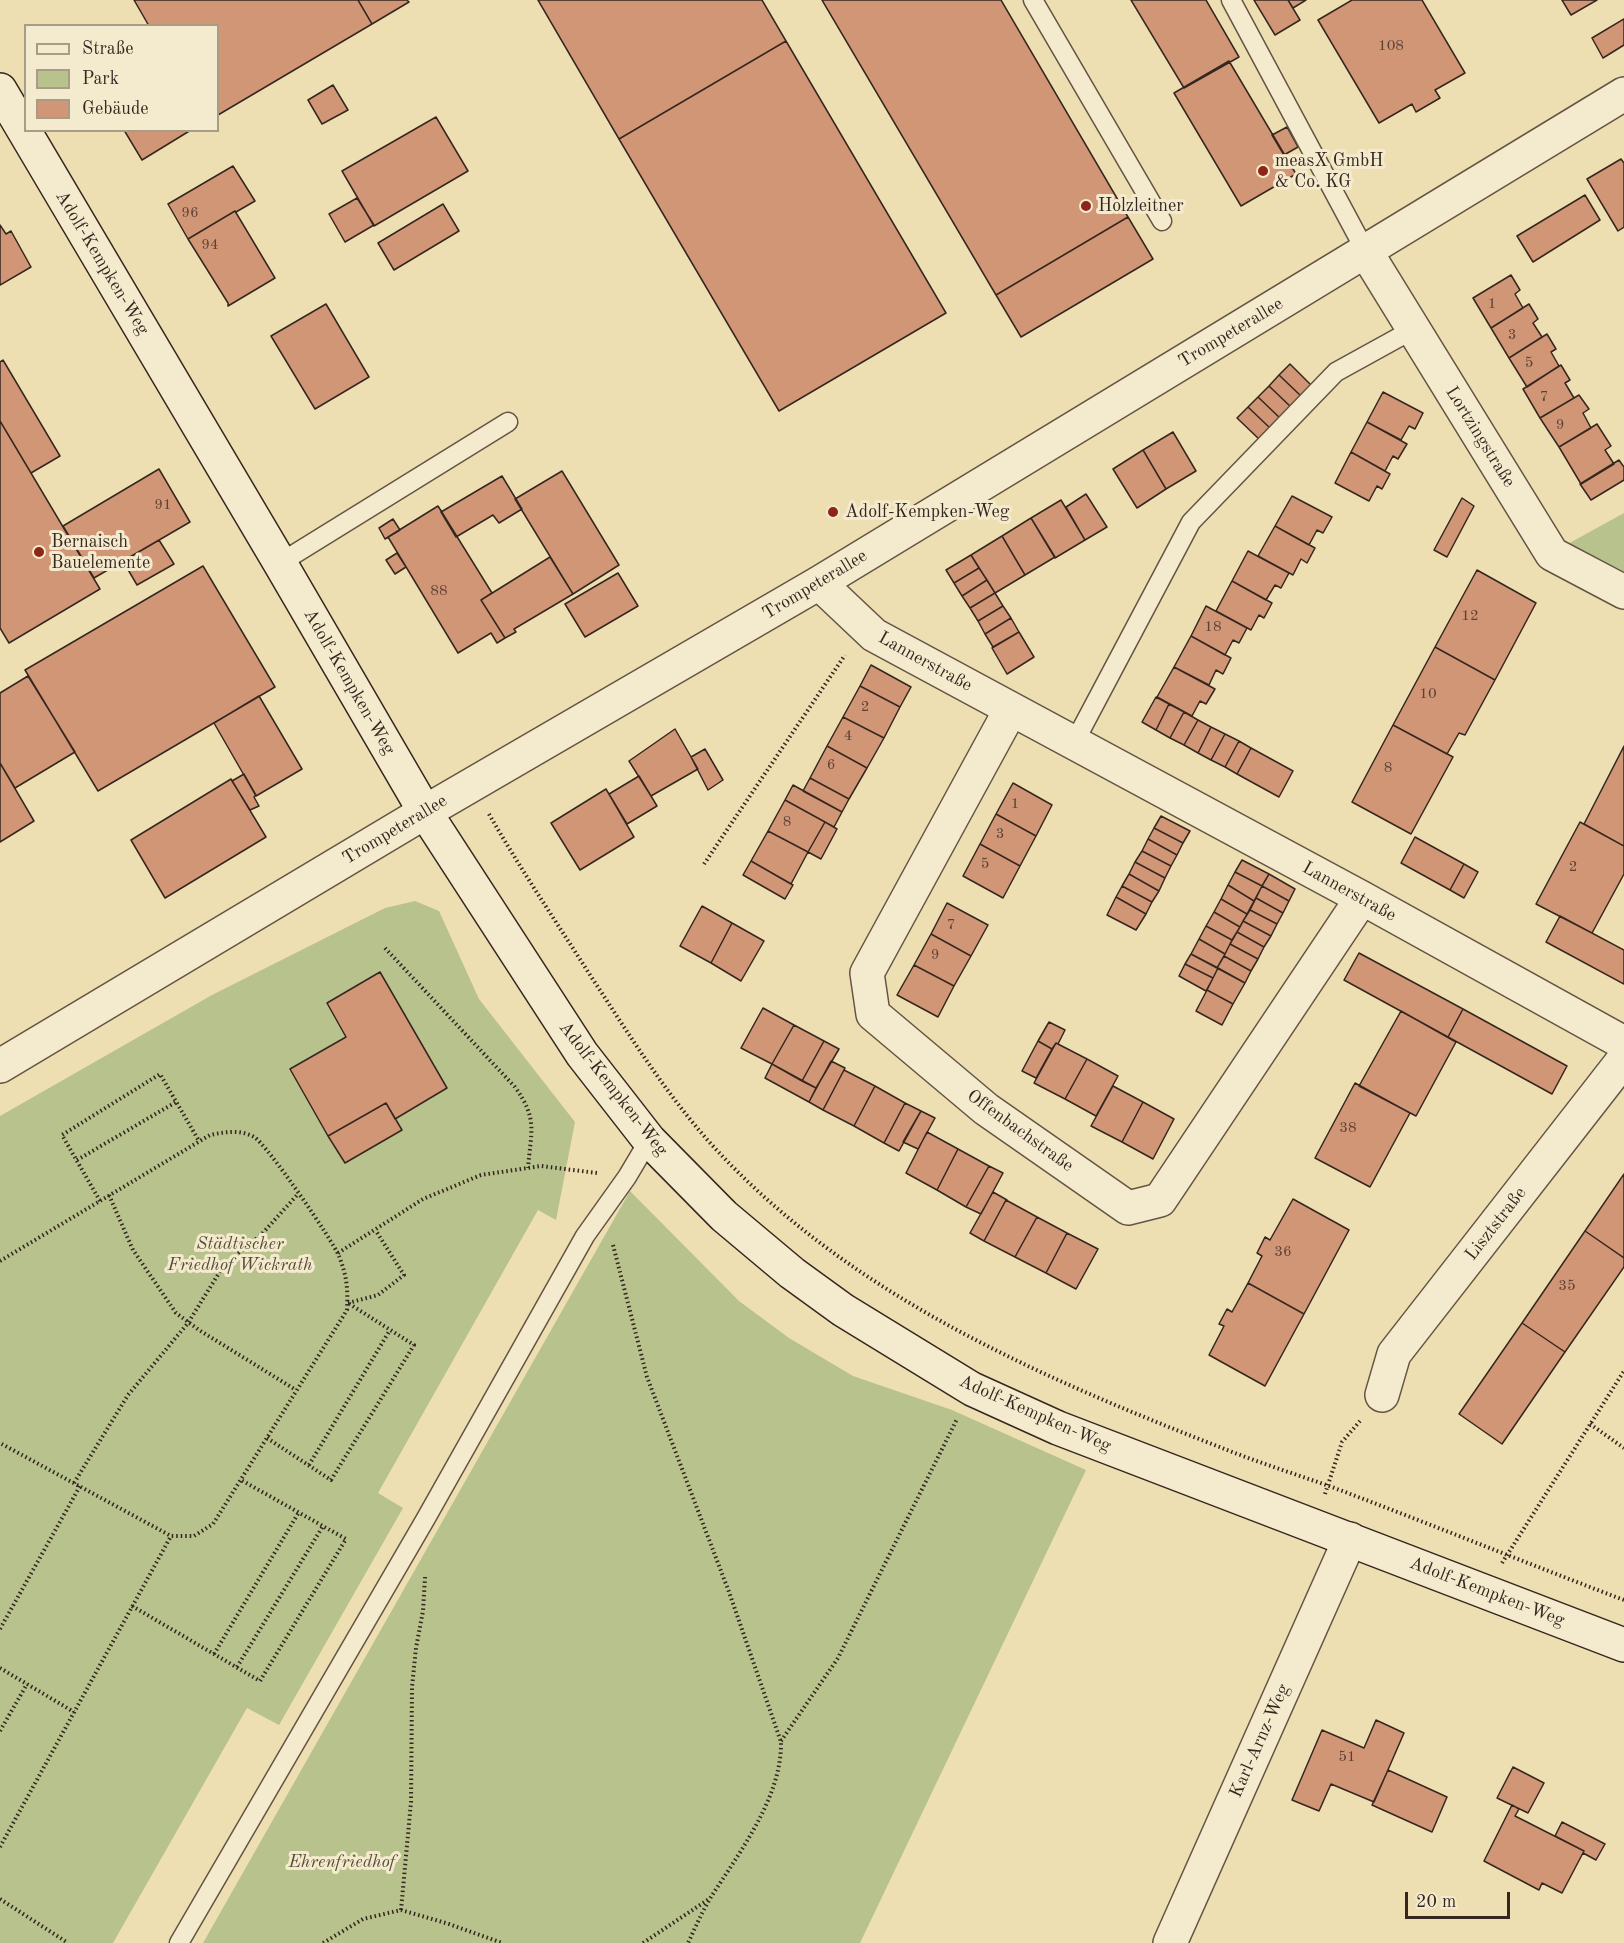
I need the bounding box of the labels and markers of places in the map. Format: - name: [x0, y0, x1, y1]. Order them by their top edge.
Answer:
- place label: measX GmbH & Co. KG: [1275, 150, 1383, 192]
- marker: measX GmbH & Co. KG: [1256, 164, 1270, 178]
- place label: Holzleitner: [1098, 195, 1184, 217]
- marker: Holzleitner: [1079, 199, 1093, 213]
- place label: Adolf-Kempken-Weg: [845, 501, 1010, 523]
- marker: Adolf-Kempken-Weg: [826, 505, 840, 519]
- place label: Bernaisch Bauelemente: [51, 531, 150, 574]
- marker: Bernaisch Bauelemente: [32, 545, 46, 559]

